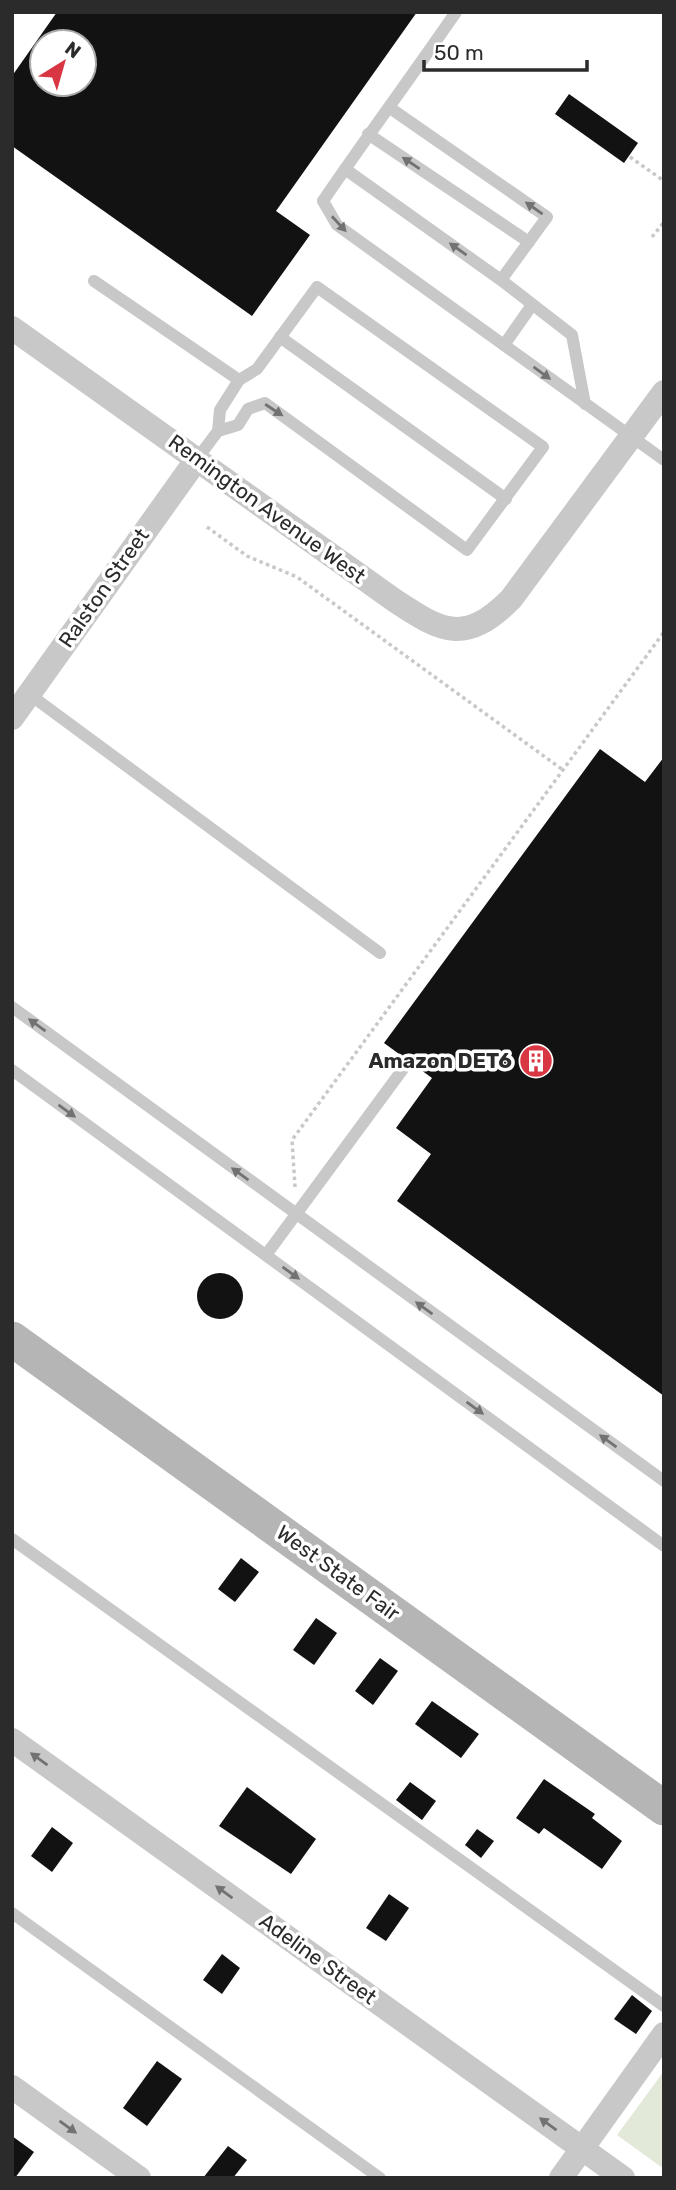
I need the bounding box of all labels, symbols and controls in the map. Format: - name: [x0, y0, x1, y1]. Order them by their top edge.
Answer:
- north arrow: [28, 28, 98, 98]
- scale bar: [424, 28, 587, 72]
- text: N: [61, 37, 85, 63]
- text: 50 m: [434, 40, 484, 65]
- one-way arrow: [402, 156, 420, 170]
- one-way arrow: [525, 201, 543, 215]
- one-way arrow: [331, 216, 347, 233]
- one-way arrow: [449, 242, 467, 256]
- one-way arrow: [533, 366, 551, 380]
- one-way arrow: [264, 404, 284, 417]
- street label: Remington Avenue West: [164, 429, 371, 588]
- street label: Ralston Street: [53, 523, 154, 652]
- one-way arrow: [28, 1018, 46, 1032]
- building icon: Amazon DET6: [517, 1042, 555, 1080]
- place label: Amazon DET6: [369, 1048, 512, 1073]
- one-way arrow: [58, 1103, 76, 1117]
- one-way arrow: [231, 1167, 249, 1181]
- one-way arrow: [282, 1266, 300, 1280]
- one-way arrow: [415, 1301, 433, 1315]
- one-way arrow: [465, 1400, 483, 1415]
- one-way arrow: [599, 1434, 617, 1448]
- street label: West State Fair: [272, 1519, 405, 1626]
- one-way arrow: [30, 1752, 48, 1766]
- one-way arrow: [215, 1885, 233, 1899]
- street label: Adeline Street: [255, 1908, 382, 2009]
- one-way arrow: [539, 2117, 557, 2131]
- one-way arrow: [59, 2120, 77, 2134]

